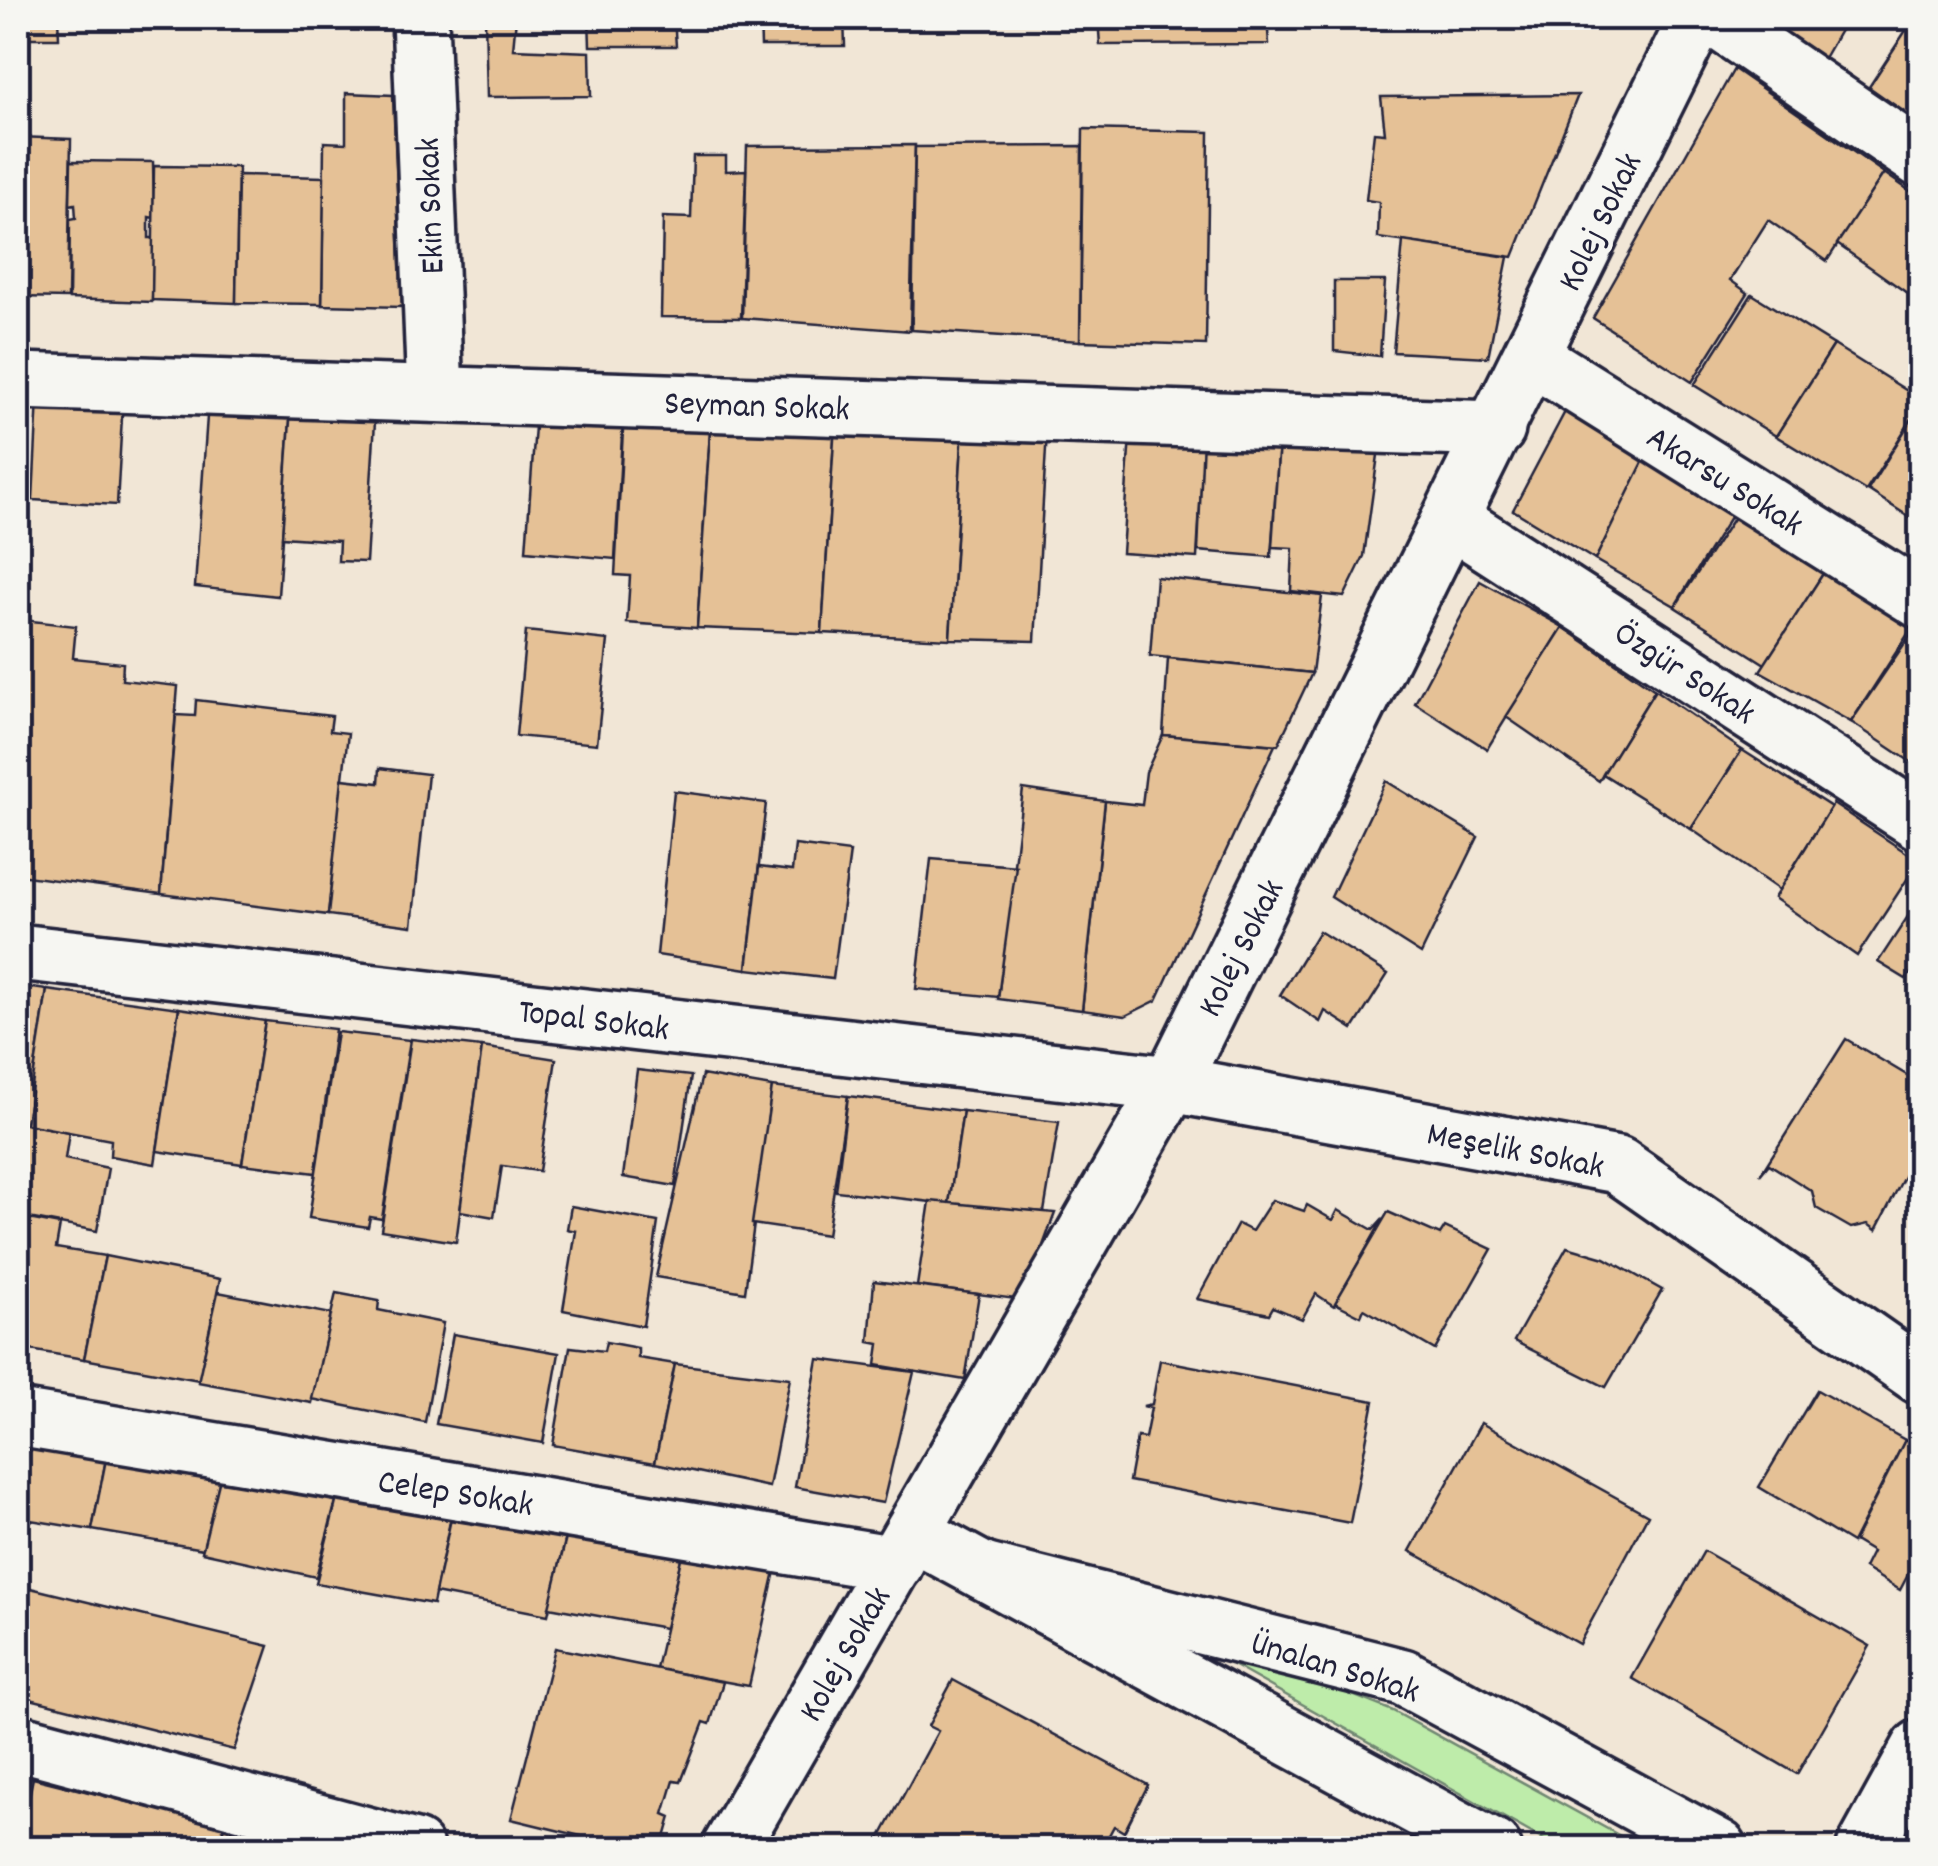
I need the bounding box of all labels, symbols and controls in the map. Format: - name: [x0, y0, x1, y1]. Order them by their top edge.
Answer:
- street label: Ekin Sokak: [406, 137, 460, 275]
- street label: Kolej Sokak: [1547, 145, 1658, 301]
- street label: Seyman Sokak: [663, 381, 851, 437]
- street label: Akarsu Sokak: [1635, 415, 1812, 551]
- street label: Özgür Sokak: [1603, 611, 1764, 740]
- street label: Kolej Sokak: [1187, 872, 1300, 1027]
- street label: Topal Sokak: [515, 989, 672, 1057]
- street label: Meşelik Sokak: [1422, 1111, 1608, 1195]
- street label: Celep Sokak: [374, 1459, 537, 1533]
- street label: Kolej Sokak: [788, 1579, 906, 1732]
- street label: Ünalan Sokak: [1244, 1621, 1425, 1719]

